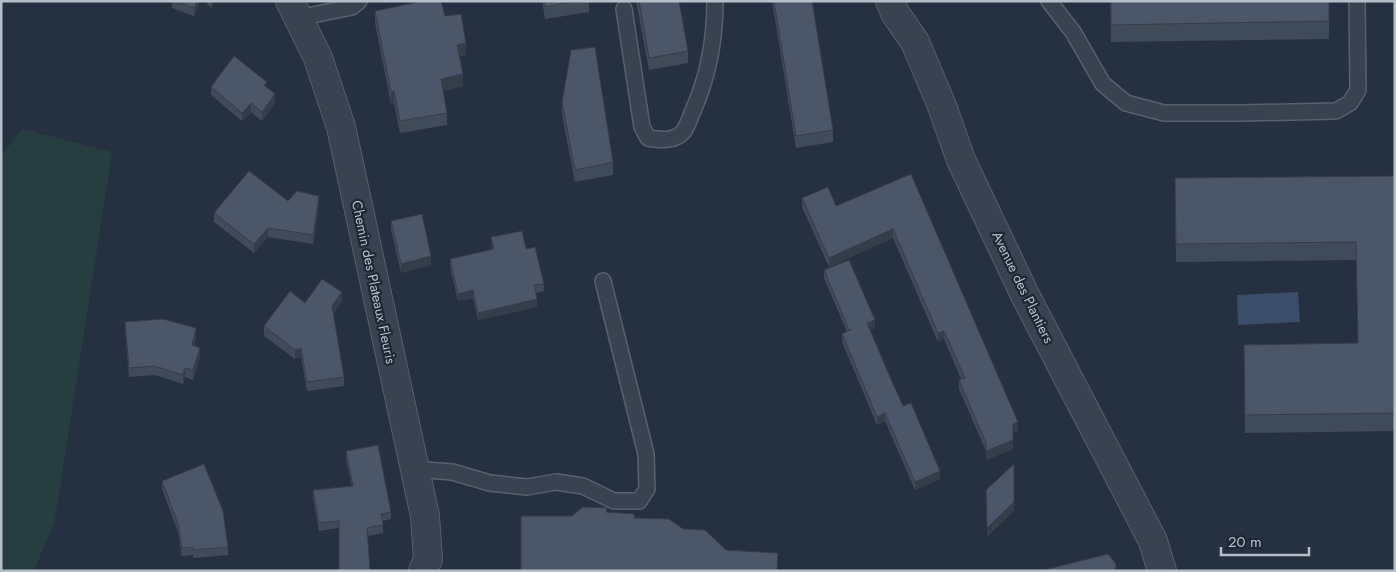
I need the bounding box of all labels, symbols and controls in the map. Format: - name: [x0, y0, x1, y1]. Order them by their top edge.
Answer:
- street label: Chemin des Plateaux Fleuris: [347, 198, 401, 366]
- street label: Avenue des Plantiers: [987, 228, 1059, 347]
- scale bar: [1221, 524, 1308, 556]
- text: 20 m: [1228, 531, 1262, 553]

